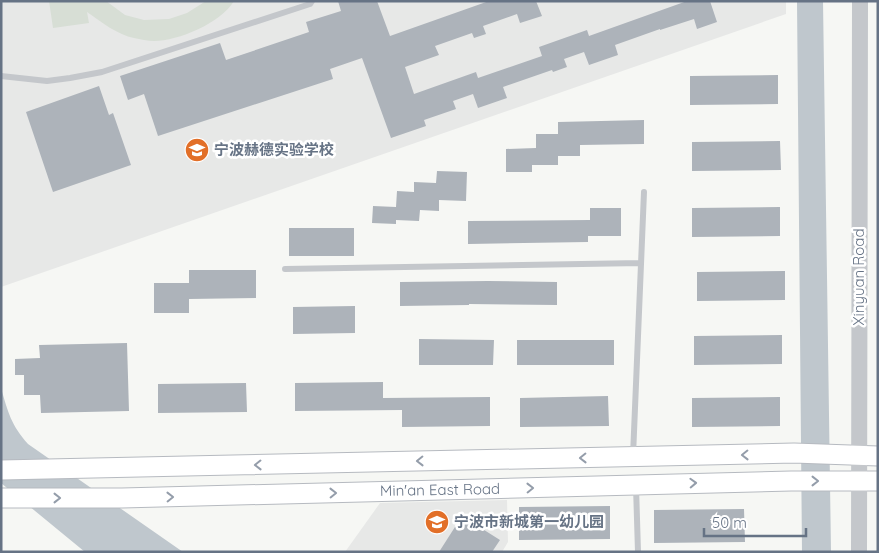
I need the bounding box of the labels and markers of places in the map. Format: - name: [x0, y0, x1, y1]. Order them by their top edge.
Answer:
- school or university icon: 宁波赫德实验学校: [184, 137, 210, 163]
- place label: 宁波赫德实验学校: [214, 140, 334, 159]
- school or university icon: 宁波市新城第一幼儿园: [424, 509, 450, 535]
- place label: 宁波市新城第一幼儿园: [454, 512, 604, 531]

